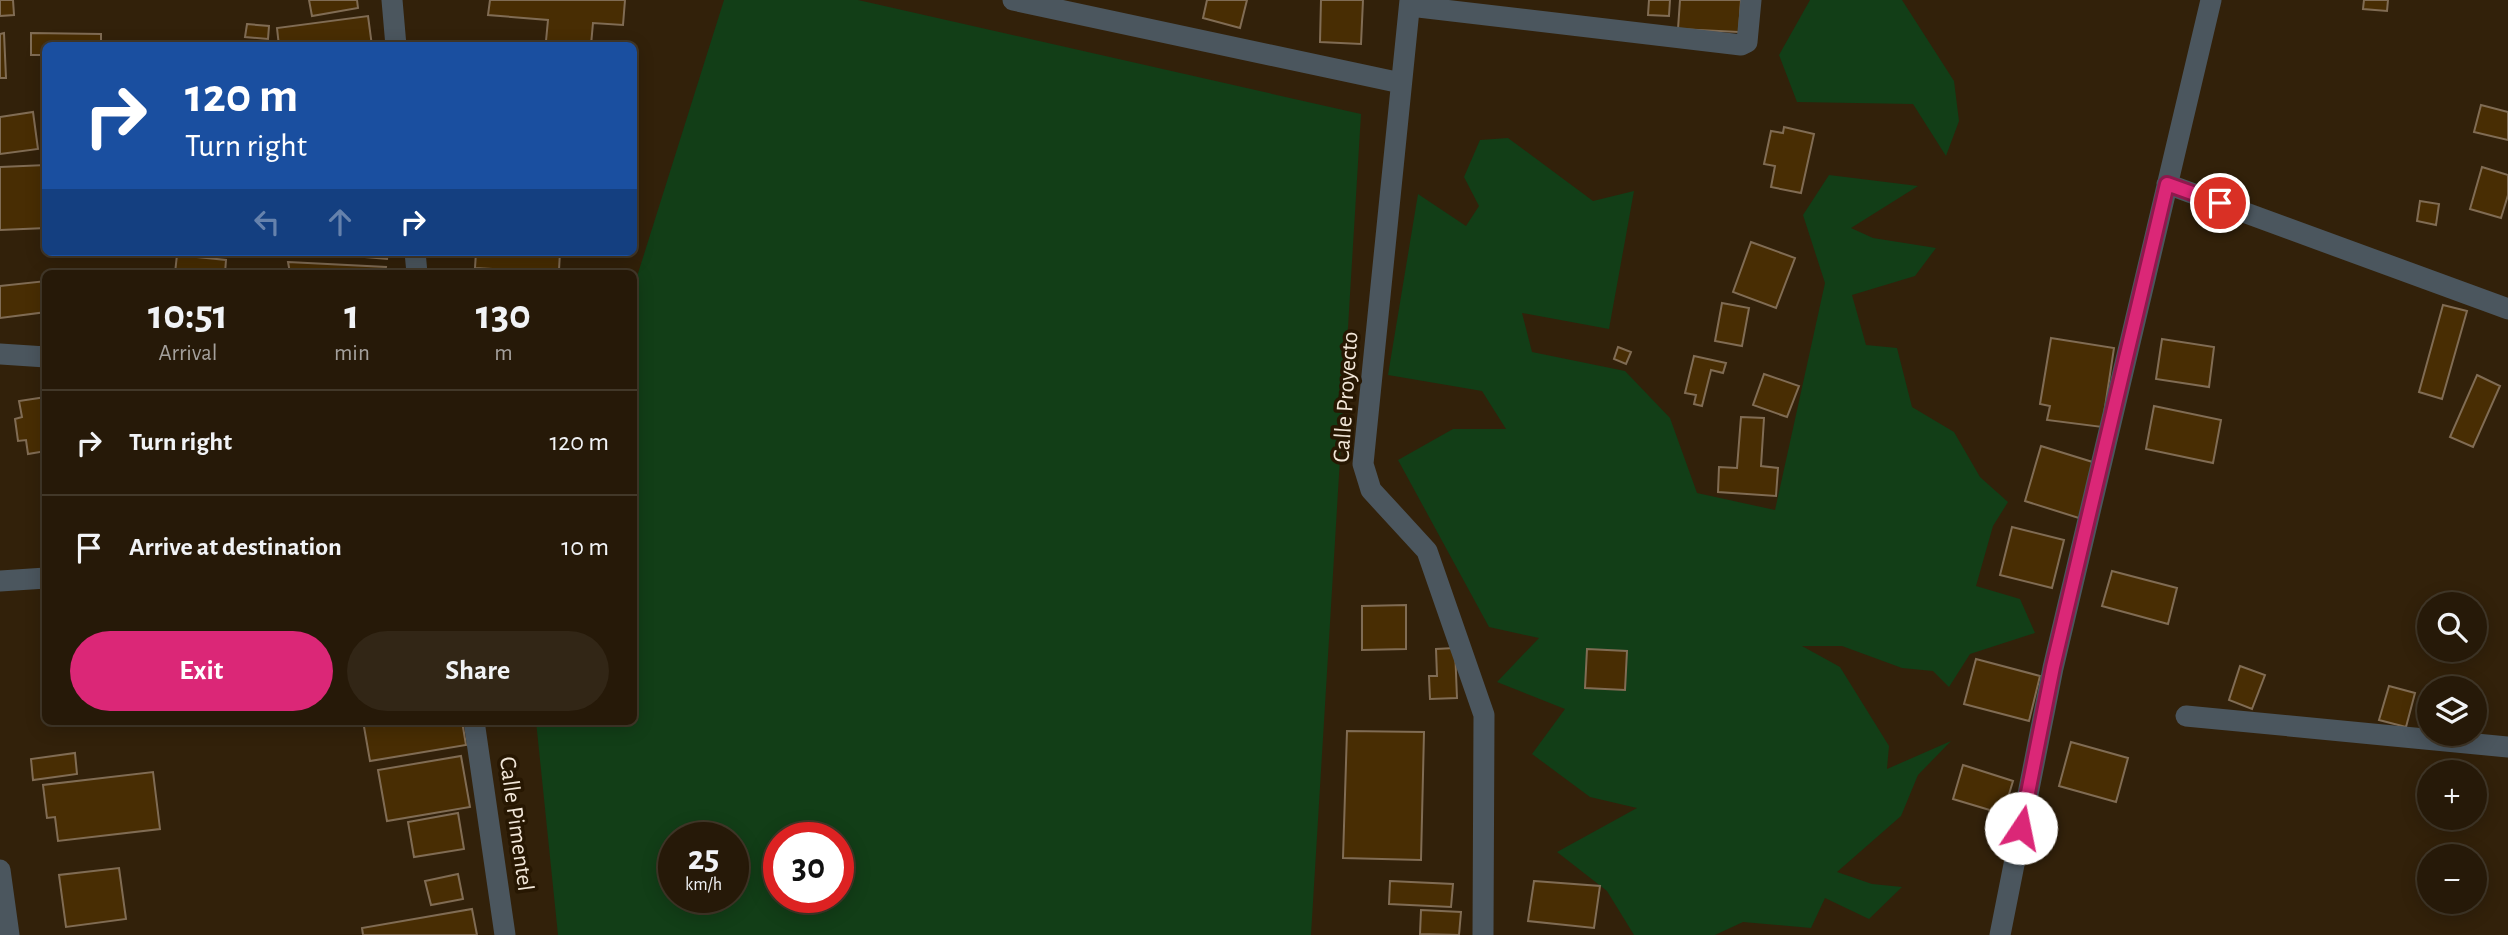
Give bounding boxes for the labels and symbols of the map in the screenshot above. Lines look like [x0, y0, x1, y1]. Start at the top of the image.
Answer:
pin [2190, 173, 2250, 233]
street label: Calle Proyecto [1329, 331, 1363, 463]
street label: Calle Pimentel [495, 755, 537, 893]
position arrow [1984, 791, 2058, 865]
speed limit sign: 30 [763, 822, 854, 913]

